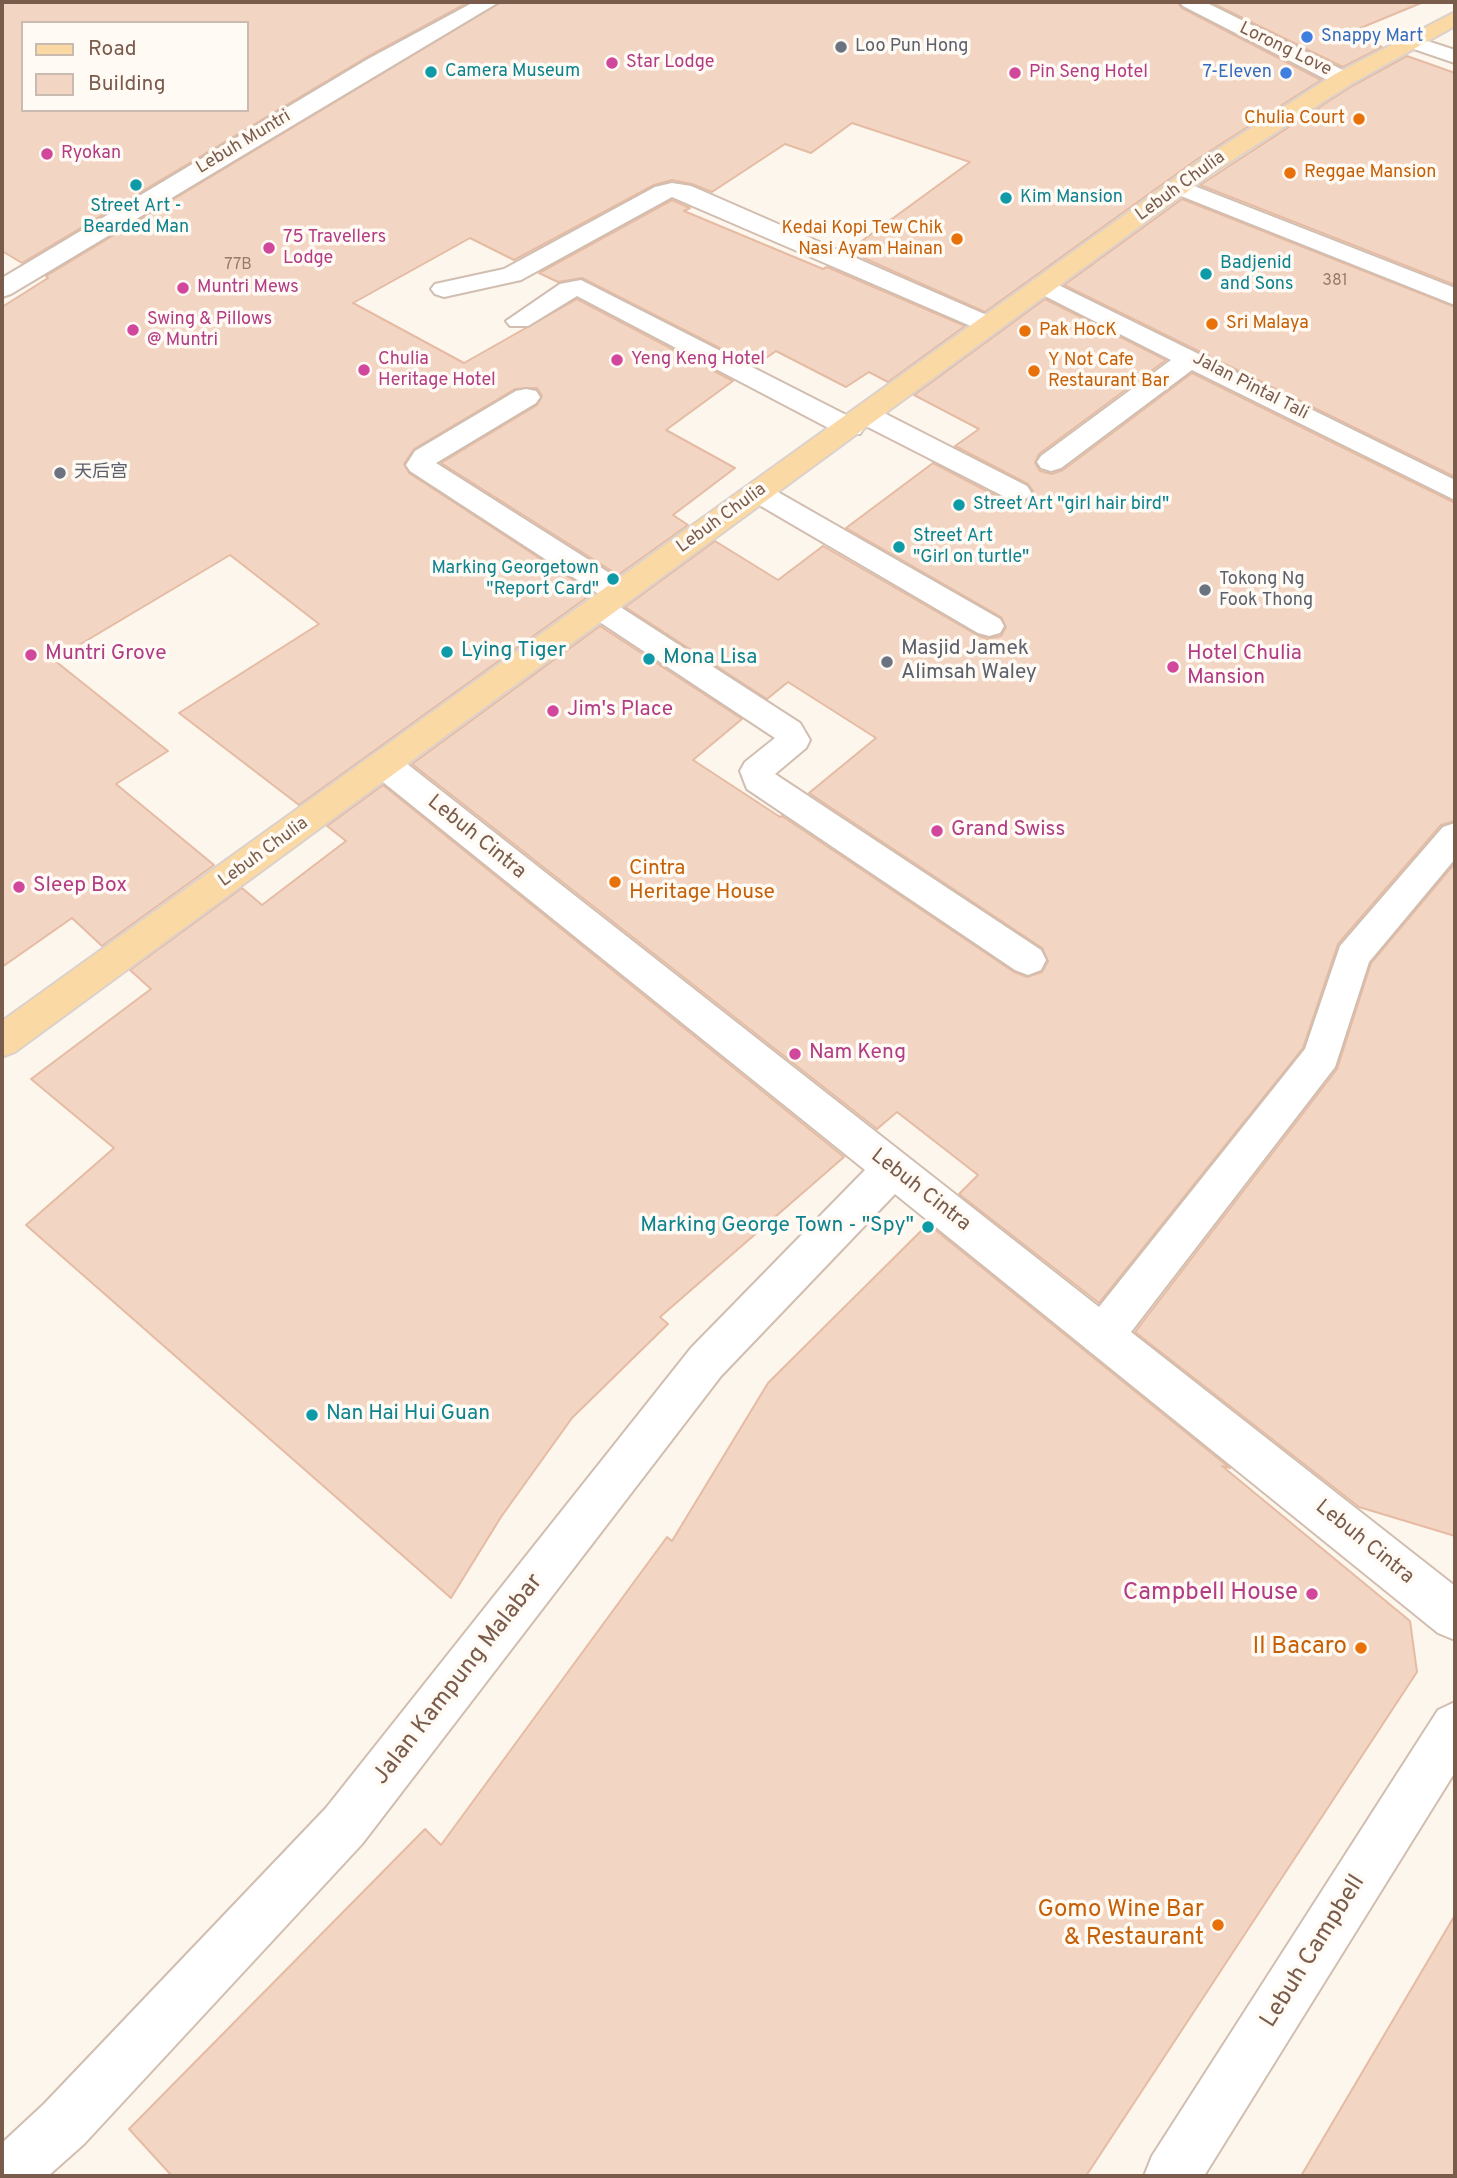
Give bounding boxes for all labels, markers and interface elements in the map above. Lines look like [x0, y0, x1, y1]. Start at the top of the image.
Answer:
street label: Lorong Love [1235, 18, 1335, 82]
legend [21, 21, 248, 112]
place label: Snappy Mart [1321, 26, 1423, 48]
marker: Snappy Mart [1299, 29, 1315, 45]
text: Road [88, 36, 137, 63]
place label: Loo Pun Hong [855, 36, 968, 58]
marker: Loo Pun Hong [833, 39, 849, 55]
place label: Star Lodge [626, 52, 714, 74]
marker: Star Lodge [604, 55, 620, 71]
place label: Camera Museum [445, 61, 580, 83]
place label: Pin Seng Hotel [1029, 62, 1148, 84]
place label: 7-Eleven [1203, 62, 1272, 84]
marker: Camera Museum [423, 64, 439, 80]
marker: Pin Seng Hotel [1007, 65, 1023, 81]
marker: 7-Eleven [1278, 65, 1294, 81]
text: Building [88, 71, 166, 98]
street label: Lebuh Muntri [193, 106, 295, 180]
place label: Chulia Court [1244, 108, 1345, 130]
marker: Chulia Court [1351, 111, 1367, 127]
place label: Ryokan [61, 143, 121, 165]
marker: Ryokan [39, 146, 55, 162]
street label: Lebuh Chulia [1132, 147, 1230, 227]
place label: Reggae Mansion [1304, 162, 1436, 184]
marker: Reggae Mansion [1282, 165, 1298, 181]
marker: Street Art - Bearded Man [128, 177, 144, 193]
place label: Kim Mansion [1020, 187, 1123, 209]
marker: Kim Mansion [998, 190, 1014, 206]
place label: Street Art - Bearded Man [83, 196, 189, 238]
place label: Kedai Kopi Tew Chik Nasi Ayam Hainan [781, 218, 943, 260]
place label: 75 Travellers Lodge [283, 227, 386, 270]
marker: Kedai Kopi Tew Chik Nasi Ayam Hainan [949, 231, 965, 247]
marker: 75 Travellers Lodge [261, 240, 277, 256]
place label: Badjenid and Sons [1220, 253, 1293, 296]
house number: 77B [224, 256, 252, 276]
marker: Badjenid and Sons [1198, 266, 1214, 282]
house number: 381 [1322, 272, 1348, 292]
place label: Muntri Mews [197, 277, 299, 299]
marker: Muntri Mews [175, 280, 191, 296]
place label: Swing & Pillows @ Muntri [147, 309, 272, 352]
place label: Sri Malaya [1226, 313, 1309, 335]
marker: Sri Malaya [1204, 316, 1220, 332]
place label: Pak HocK [1039, 320, 1117, 342]
marker: Swing & Pillows @ Muntri [125, 322, 141, 338]
marker: Pak HocK [1017, 323, 1033, 339]
place label: Chulia Heritage Hotel [378, 349, 496, 392]
place label: Yeng Keng Hotel [631, 349, 765, 371]
street label: Jalan Pintal Tali [1189, 349, 1311, 425]
place label: Y Not Cafe Restaurant Bar [1048, 350, 1170, 392]
marker: Yeng Keng Hotel [609, 352, 625, 368]
marker: Chulia Heritage Hotel [356, 362, 372, 378]
marker: Y Not Cafe Restaurant Bar [1026, 363, 1042, 379]
place label: 天后宫 [74, 462, 128, 484]
marker: 天后宫 [52, 465, 68, 481]
street label: Lebuh Chulia [673, 479, 771, 559]
place label: Street Art "girl hair bird" [973, 494, 1169, 516]
marker: Street Art "girl hair bird" [951, 497, 967, 513]
place label: Street Art "Girl on turtle" [913, 526, 1029, 568]
marker: Street Art "Girl on turtle" [891, 539, 907, 555]
place label: Marking Georgetown "Report Card" [432, 558, 599, 600]
place label: Tokong Ng Fook Thong [1219, 569, 1313, 612]
marker: Marking Georgetown "Report Card" [605, 571, 621, 587]
marker: Tokong Ng Fook Thong [1197, 582, 1213, 598]
place label: Masjid Jamek Alimsah Waley [901, 637, 1037, 687]
place label: Lying Tiger [461, 639, 566, 665]
place label: Muntri Grove [45, 642, 166, 668]
place label: Hotel Chulia Mansion [1187, 642, 1302, 692]
marker: Lying Tiger [439, 644, 455, 660]
place label: Mona Lisa [663, 646, 757, 672]
marker: Muntri Grove [23, 647, 39, 663]
marker: Mona Lisa [641, 651, 657, 667]
marker: Masjid Jamek Alimsah Waley [879, 654, 895, 670]
marker: Hotel Chulia Mansion [1165, 659, 1181, 675]
place label: Jim's Place [567, 698, 673, 724]
marker: Jim's Place [545, 703, 561, 719]
street label: Lebuh Cintra [422, 791, 530, 885]
street label: Lebuh Chulia [215, 813, 313, 893]
place label: Grand Swiss [951, 818, 1065, 844]
marker: Grand Swiss [929, 823, 945, 839]
place label: Cintra Heritage House [629, 857, 775, 907]
place label: Sleep Box [33, 874, 127, 900]
marker: Cintra Heritage House [607, 874, 623, 890]
marker: Sleep Box [11, 879, 27, 895]
place label: Nam Keng [809, 1041, 906, 1067]
marker: Nam Keng [787, 1046, 803, 1062]
street label: Lebuh Cintra [865, 1144, 975, 1238]
place label: Marking George Town - "Spy" [640, 1214, 914, 1240]
marker: Marking George Town - "Spy" [920, 1219, 936, 1235]
place label: Nan Hai Hui Guan [326, 1402, 490, 1428]
marker: Nan Hai Hui Guan [304, 1407, 320, 1423]
street label: Lebuh Cintra [1310, 1496, 1418, 1590]
street label: Jalan Kampung Malabar [368, 1569, 550, 1791]
place label: Campbell House [1123, 1580, 1298, 1608]
marker: Campbell House [1304, 1586, 1320, 1602]
place label: Il Bacaro [1253, 1634, 1347, 1662]
marker: Il Bacaro [1353, 1640, 1369, 1656]
street label: Lebuh Campbell [1256, 1870, 1372, 2034]
place label: Gomo Wine Bar & Restaurant [1038, 1897, 1204, 1953]
marker: Gomo Wine Bar & Restaurant [1210, 1917, 1226, 1933]

